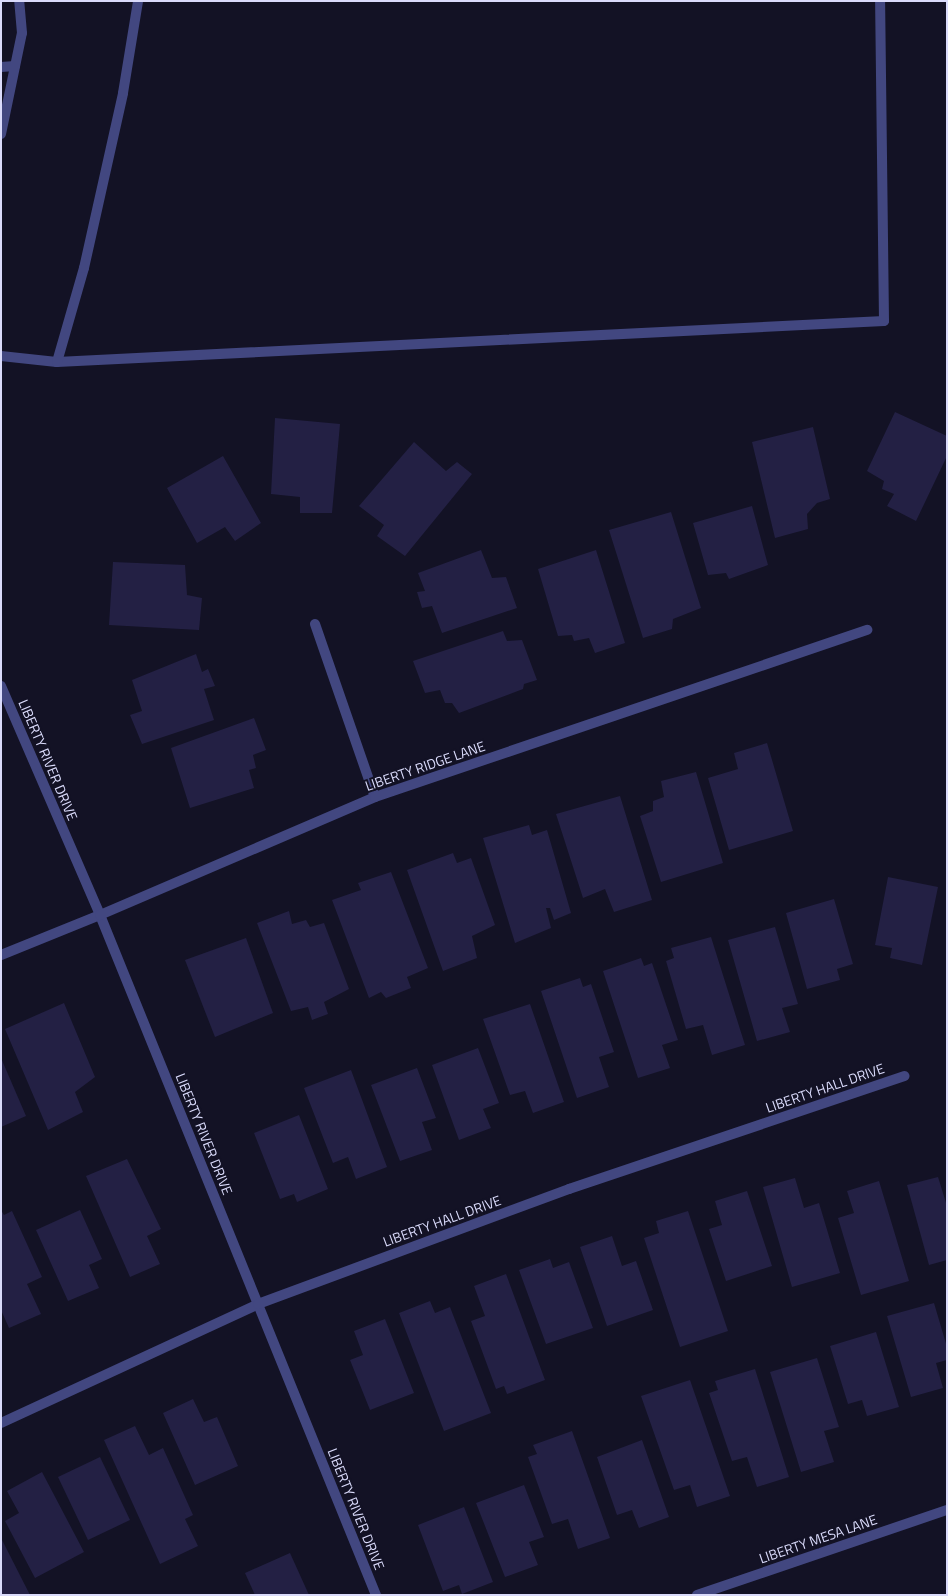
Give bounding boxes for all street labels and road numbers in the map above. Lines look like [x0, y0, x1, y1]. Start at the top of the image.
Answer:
street label: LIBERTY RIVER DRIVE [15, 697, 81, 823]
street label: LIBERTY RIDGE LANE [363, 738, 487, 794]
street label: LIBERTY HALL DRIVE [764, 1060, 886, 1116]
street label: LIBERTY RIVER DRIVE [172, 1071, 236, 1197]
street label: LIBERTY HALL DRIVE [381, 1192, 503, 1250]
street label: LIBERTY RIVER DRIVE [324, 1446, 388, 1572]
street label: LIBERTY MESA LANE [757, 1511, 879, 1567]

